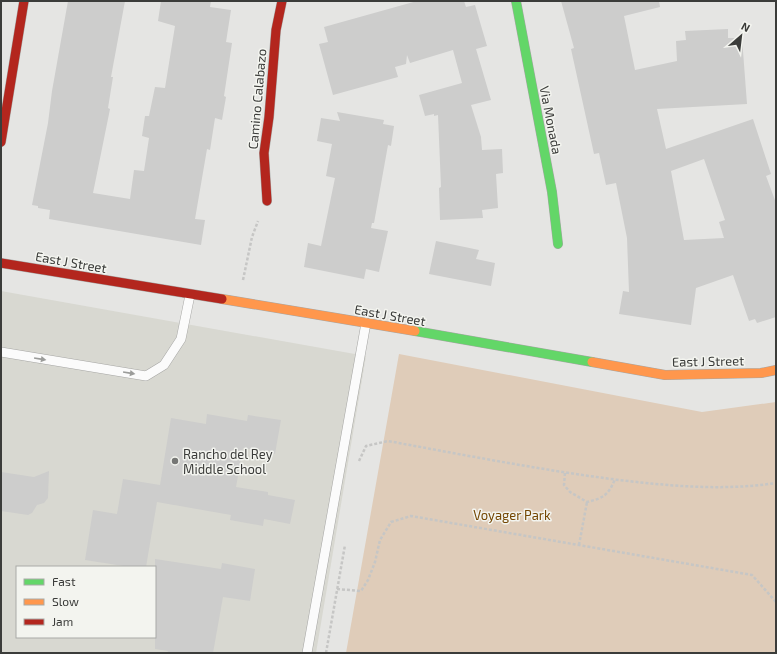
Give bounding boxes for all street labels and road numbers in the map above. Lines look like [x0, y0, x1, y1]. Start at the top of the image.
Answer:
street label: Camino Calabazo [245, 48, 269, 150]
street label: Via Monada [537, 84, 565, 156]
street label: East J Street [34, 248, 108, 276]
street label: East J Street [353, 301, 427, 329]
street label: East J Street [672, 352, 744, 370]

